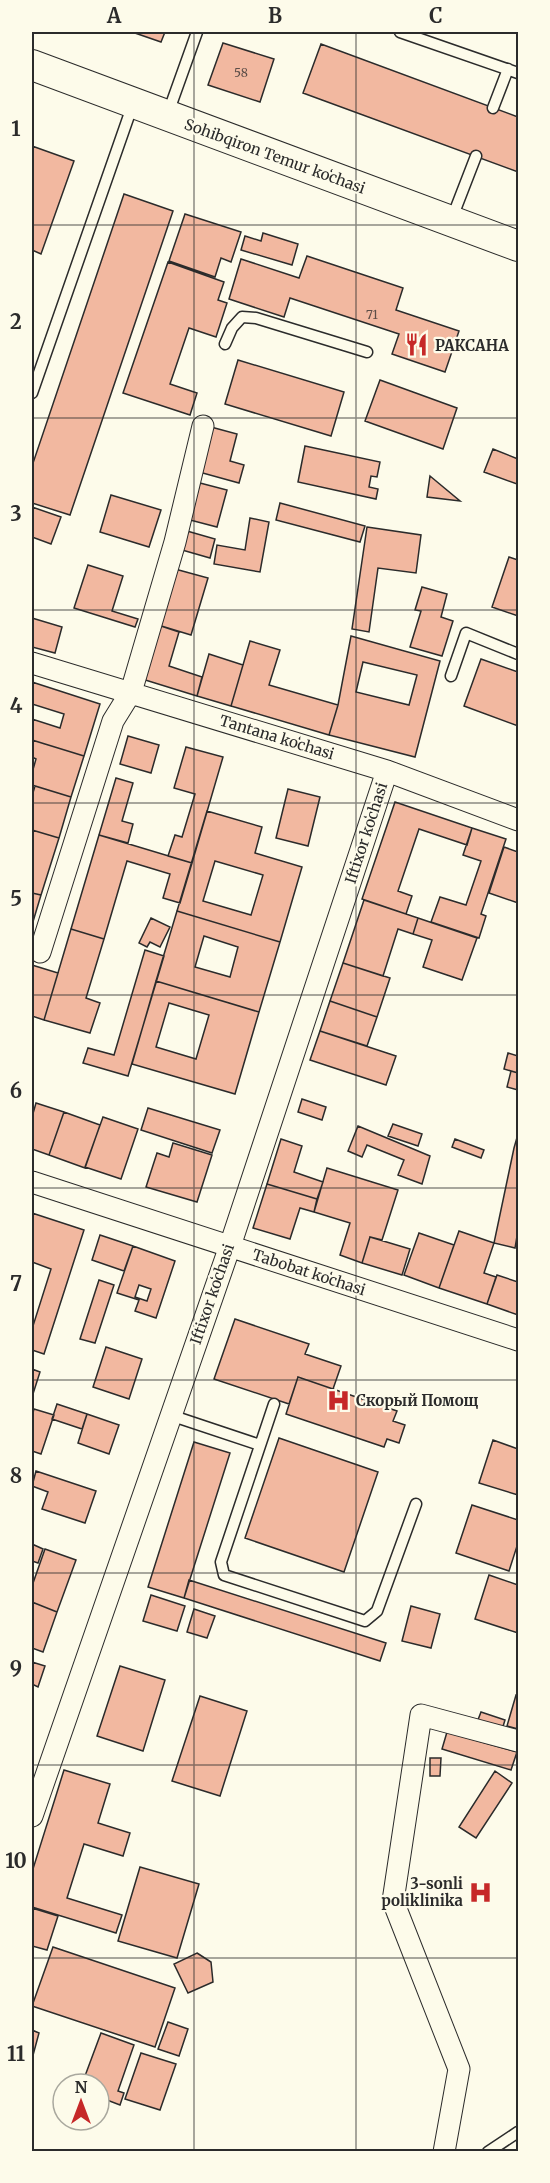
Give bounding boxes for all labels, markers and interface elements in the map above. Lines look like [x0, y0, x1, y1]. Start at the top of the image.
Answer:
text: A [106, 3, 122, 28]
text: B [268, 3, 282, 28]
text: C [429, 3, 443, 28]
house number: 58 [234, 65, 248, 80]
street label: Sohibqiron Temur koʻchasi [182, 114, 368, 198]
text: 1 [11, 116, 21, 141]
house number: 71 [366, 307, 379, 322]
text: 2 [10, 309, 22, 334]
restaurant icon: РАКСАНА [404, 332, 430, 358]
place label: РАКСАНА [435, 336, 509, 355]
text: 3 [10, 501, 22, 526]
text: 4 [10, 693, 23, 718]
street label: Tantana koʻchasi [217, 711, 337, 763]
street label: Iftixor koʻchasi [341, 780, 391, 886]
text: 5 [10, 886, 22, 911]
text: 6 [10, 1078, 22, 1103]
street label: Iftixor koʻchasi [186, 1241, 238, 1347]
street label: Tabobat koʻchasi [250, 1245, 368, 1299]
text: 7 [10, 1271, 22, 1296]
hospital icon: Скорый Помощ [325, 1387, 351, 1413]
place label: Скорый Помощ [356, 1391, 479, 1410]
text: 8 [10, 1463, 22, 1488]
text: 9 [10, 1656, 22, 1681]
text: 10 [5, 1848, 27, 1873]
place label: 3-sonli poliklinika [381, 1874, 464, 1910]
hospital icon: 3-sonli poliklinika [468, 1879, 494, 1905]
text: 11 [7, 2041, 25, 2066]
north arrow [51, 2072, 111, 2132]
text: N [75, 2077, 88, 2097]

